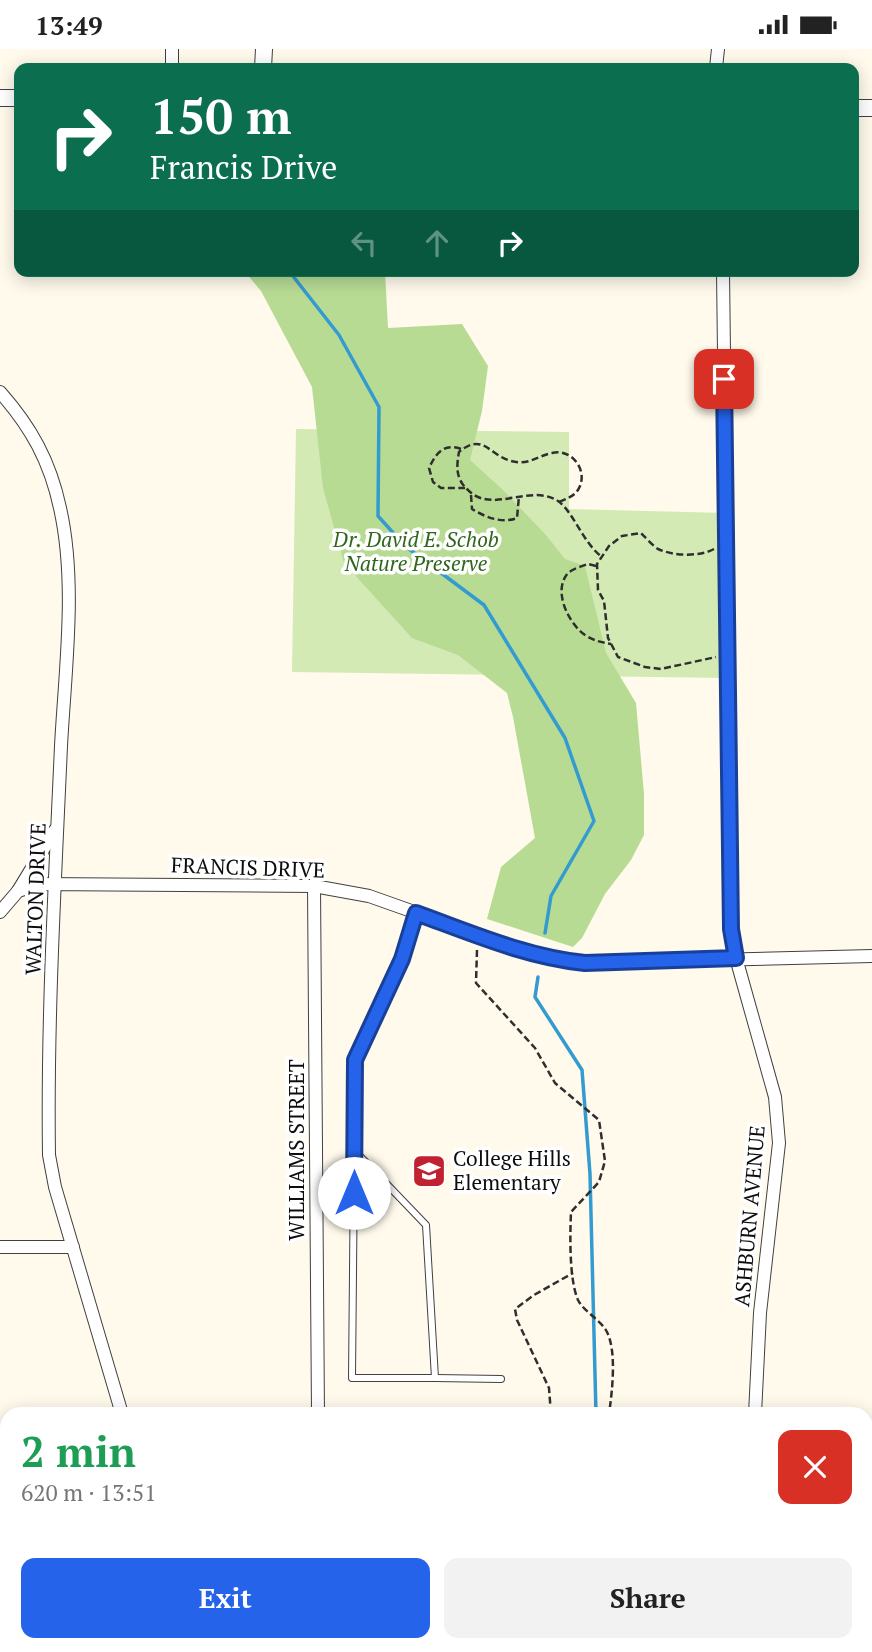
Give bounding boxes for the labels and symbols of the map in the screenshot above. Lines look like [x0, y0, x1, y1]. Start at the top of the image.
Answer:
pin [694, 349, 754, 409]
park label: Dr. David E. Schob Nature Preserve [332, 525, 499, 577]
street label: WALTON DRIVE [18, 822, 52, 976]
street label: FRANCIS DRIVE [171, 850, 325, 884]
street label: WILLIAMS STREET [282, 1059, 310, 1241]
street label: ASHBURN AVENUE [727, 1124, 771, 1308]
place label: College Hills Elementary [453, 1144, 571, 1196]
school or university icon: College Hills Elementary [410, 1152, 448, 1190]
position arrow [317, 1156, 391, 1230]

